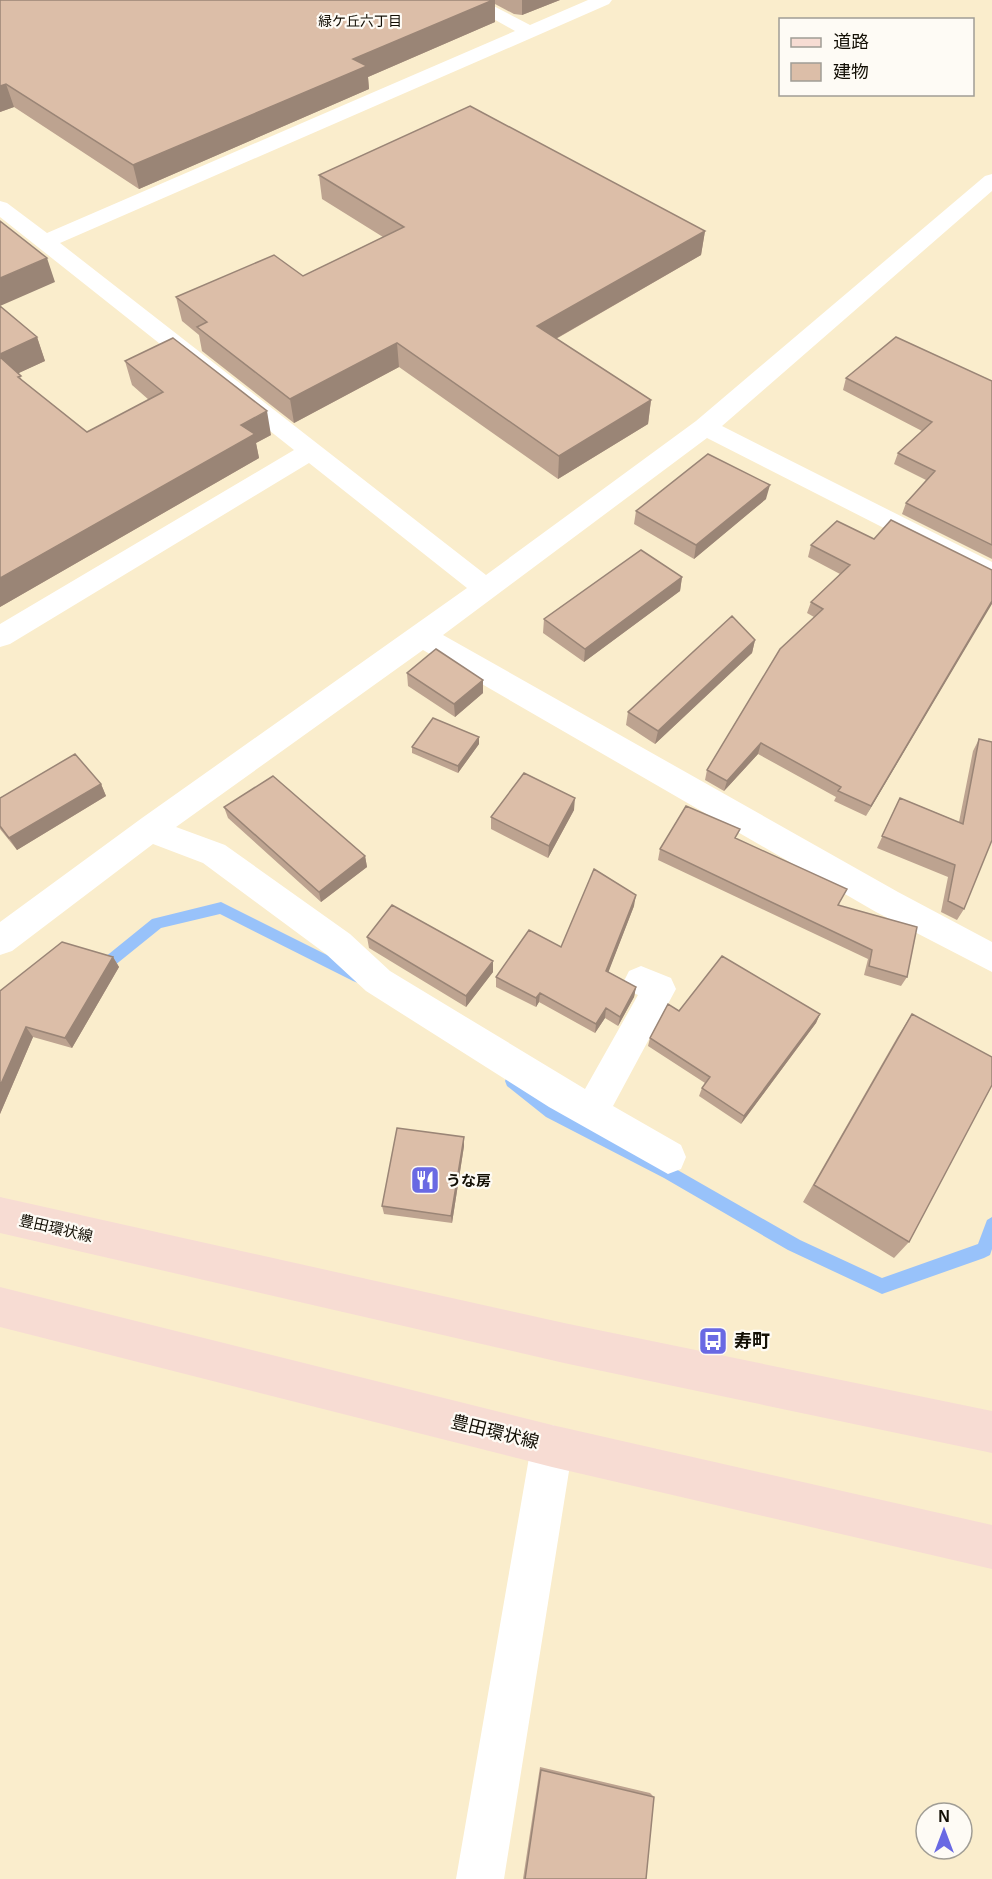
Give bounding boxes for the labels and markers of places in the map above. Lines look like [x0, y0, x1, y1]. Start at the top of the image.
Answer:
restaurant icon: うな房 [409, 1164, 441, 1196]
place label: うな房 [446, 1172, 491, 1189]
bus stop icon: 寿町 [697, 1325, 729, 1357]
place label: 寿町 [734, 1331, 770, 1351]

